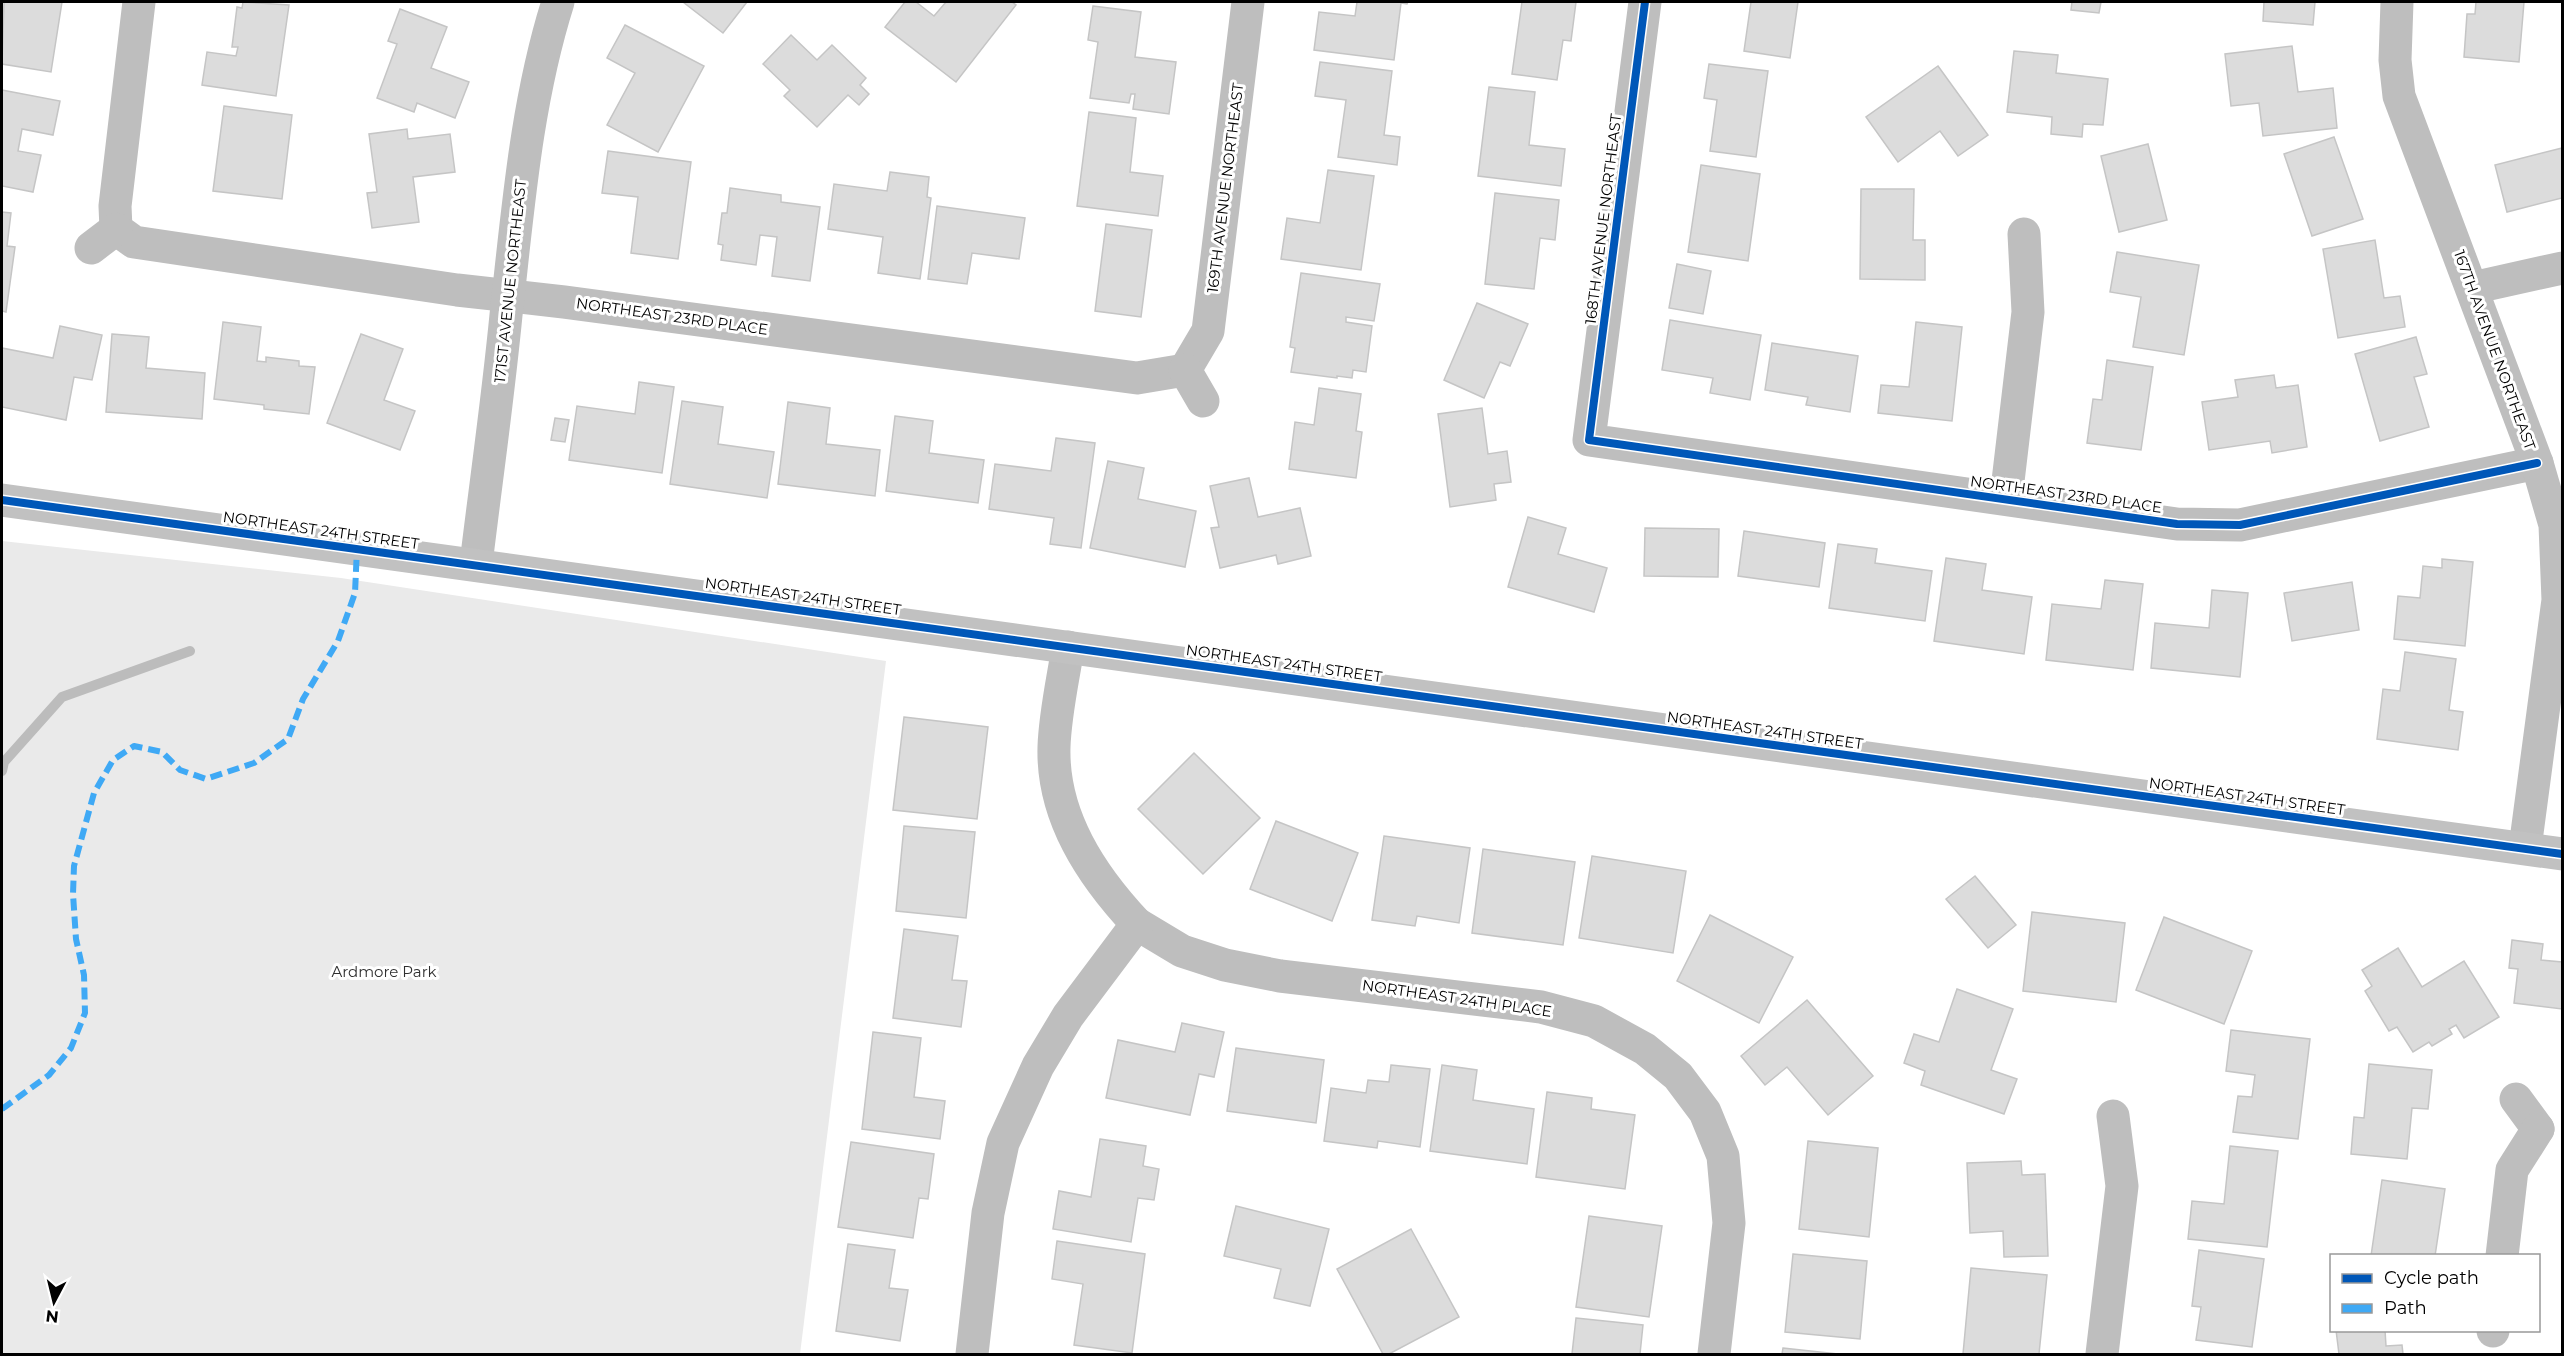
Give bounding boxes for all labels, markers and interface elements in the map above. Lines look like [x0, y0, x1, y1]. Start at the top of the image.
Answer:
street label: 169TH AVENUE NORTHEAST [1203, 82, 1247, 294]
street label: 168TH AVENUE NORTHEAST [1581, 112, 1625, 325]
street label: 171ST AVENUE NORTHEAST [490, 178, 530, 384]
street label: 167TH AVENUE NORTHEAST [2450, 247, 2540, 453]
street label: NORTHEAST 23RD PLACE [575, 293, 769, 339]
street label: NORTHEAST 23RD PLACE [1969, 471, 2163, 517]
street label: NORTHEAST 24TH STREET [222, 507, 421, 553]
street label: NORTHEAST 24TH STREET [704, 573, 903, 619]
street label: NORTHEAST 24TH STREET [1185, 640, 1384, 686]
street label: NORTHEAST 24TH STREET [1666, 707, 1865, 753]
street label: NORTHEAST 24TH STREET [2148, 773, 2347, 819]
park label: Ardmore Park [331, 962, 437, 981]
street label: NORTHEAST 24TH PLACE [1361, 975, 1553, 1021]
legend [2330, 1254, 2540, 1332]
text: Cycle path [2384, 1267, 2479, 1289]
north arrow [24, 1272, 84, 1332]
text: Path [2384, 1297, 2427, 1319]
text: N [45, 1306, 60, 1327]

